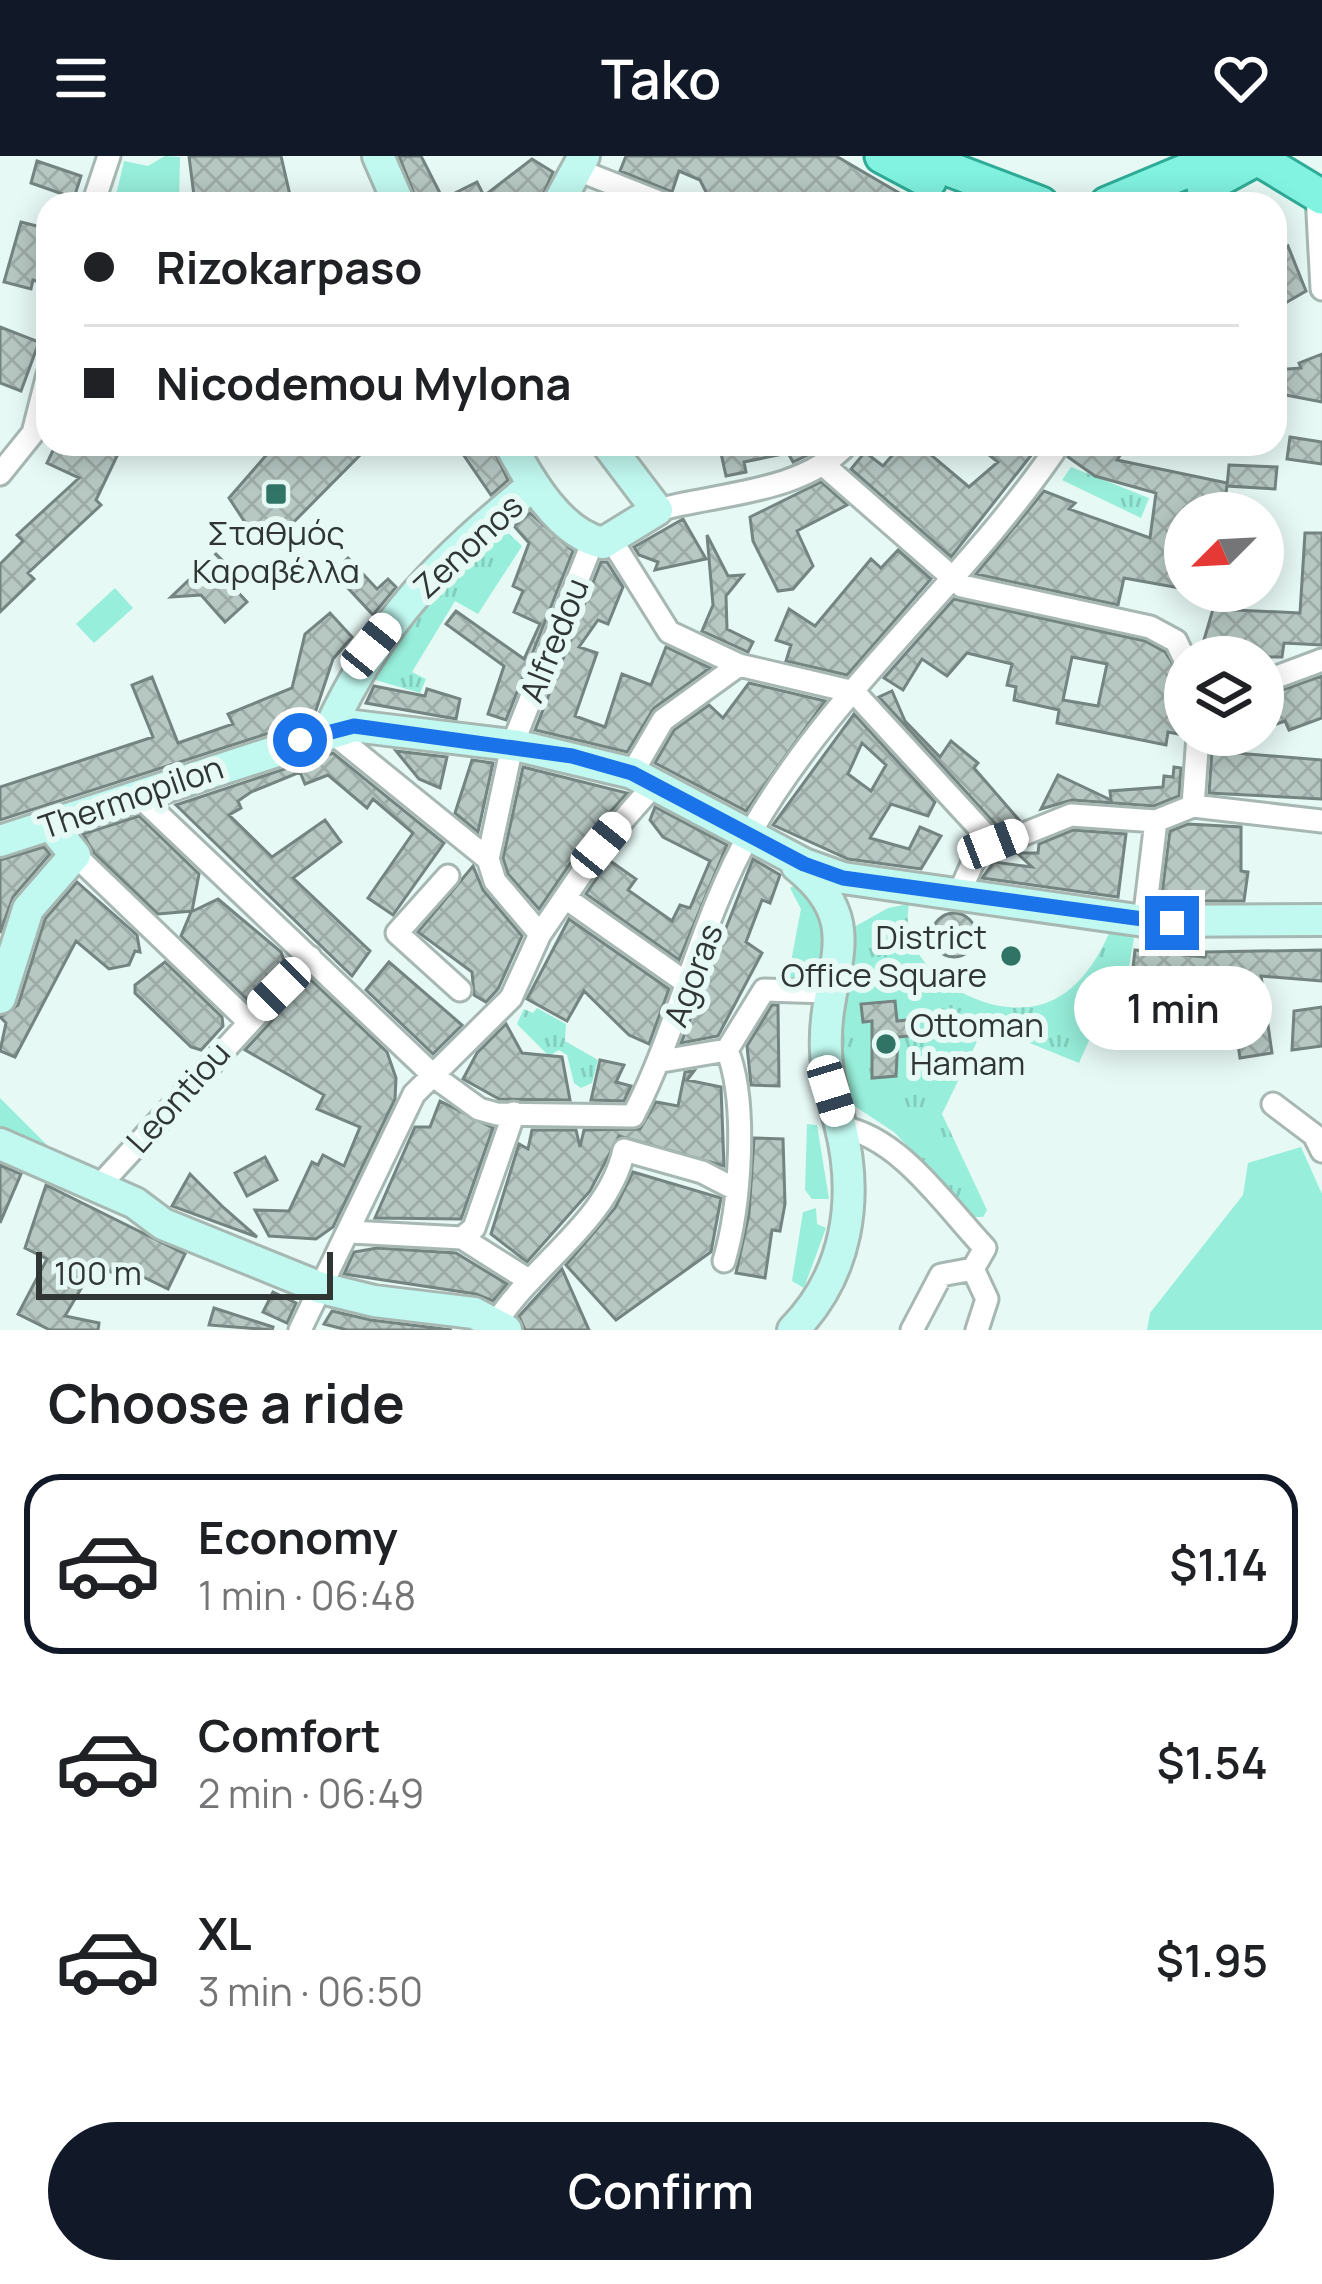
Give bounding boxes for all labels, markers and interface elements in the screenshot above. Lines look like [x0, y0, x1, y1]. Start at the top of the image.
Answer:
text: Tako [601, 41, 721, 115]
icon: menu [48, 45, 114, 111]
icon: heart [1208, 45, 1274, 111]
text: Rizokarpaso [156, 236, 422, 298]
text: Nicodemou Mylona [156, 352, 571, 414]
marker: Σταθμός Καραβέλλα [263, 481, 289, 507]
street label: Zenonos [403, 483, 532, 608]
north arrow [1164, 492, 1284, 612]
map controls [1164, 492, 1284, 756]
place label: Σταθμός Καραβέλλα [192, 510, 360, 593]
street label: Alfredou [508, 571, 599, 708]
car [334, 607, 408, 685]
button: layers [1164, 636, 1284, 756]
route start [273, 713, 327, 767]
street label: Thermopilon [33, 744, 229, 849]
car [564, 806, 638, 884]
car [953, 814, 1033, 874]
route end [1145, 896, 1199, 950]
place label: District Office Square [781, 914, 987, 997]
street label: Agoras [652, 917, 733, 1033]
marker: District Office Square [998, 943, 1024, 969]
car [241, 951, 317, 1027]
callout: 1 min [1073, 965, 1271, 1049]
text: 1 min [1127, 981, 1219, 1035]
place label: Ottoman Hamam [910, 1002, 1044, 1085]
street label: Leontiou [116, 1031, 240, 1162]
marker: Ottoman Hamam [873, 1031, 899, 1057]
car [803, 1051, 859, 1131]
scale bar [36, 1246, 333, 1299]
text: 100 m [54, 1250, 142, 1295]
text: Choose a ride [48, 1365, 405, 1439]
text: Economy [198, 1506, 398, 1568]
icon: car [54, 1510, 162, 1618]
text: $1.14 [1170, 1533, 1268, 1595]
text: 1 min · 06:48 [198, 1568, 416, 1622]
text: Comfort [198, 1704, 381, 1766]
icon: car [54, 1708, 162, 1816]
text: $1.54 [1157, 1731, 1268, 1793]
text: 2 min · 06:49 [198, 1766, 424, 1820]
text: XL [198, 1902, 252, 1964]
icon: car [54, 1906, 162, 2014]
text: $1.95 [1156, 1929, 1268, 1991]
text: 3 min · 06:50 [198, 1964, 423, 2018]
button: Confirm [48, 2122, 1274, 2260]

